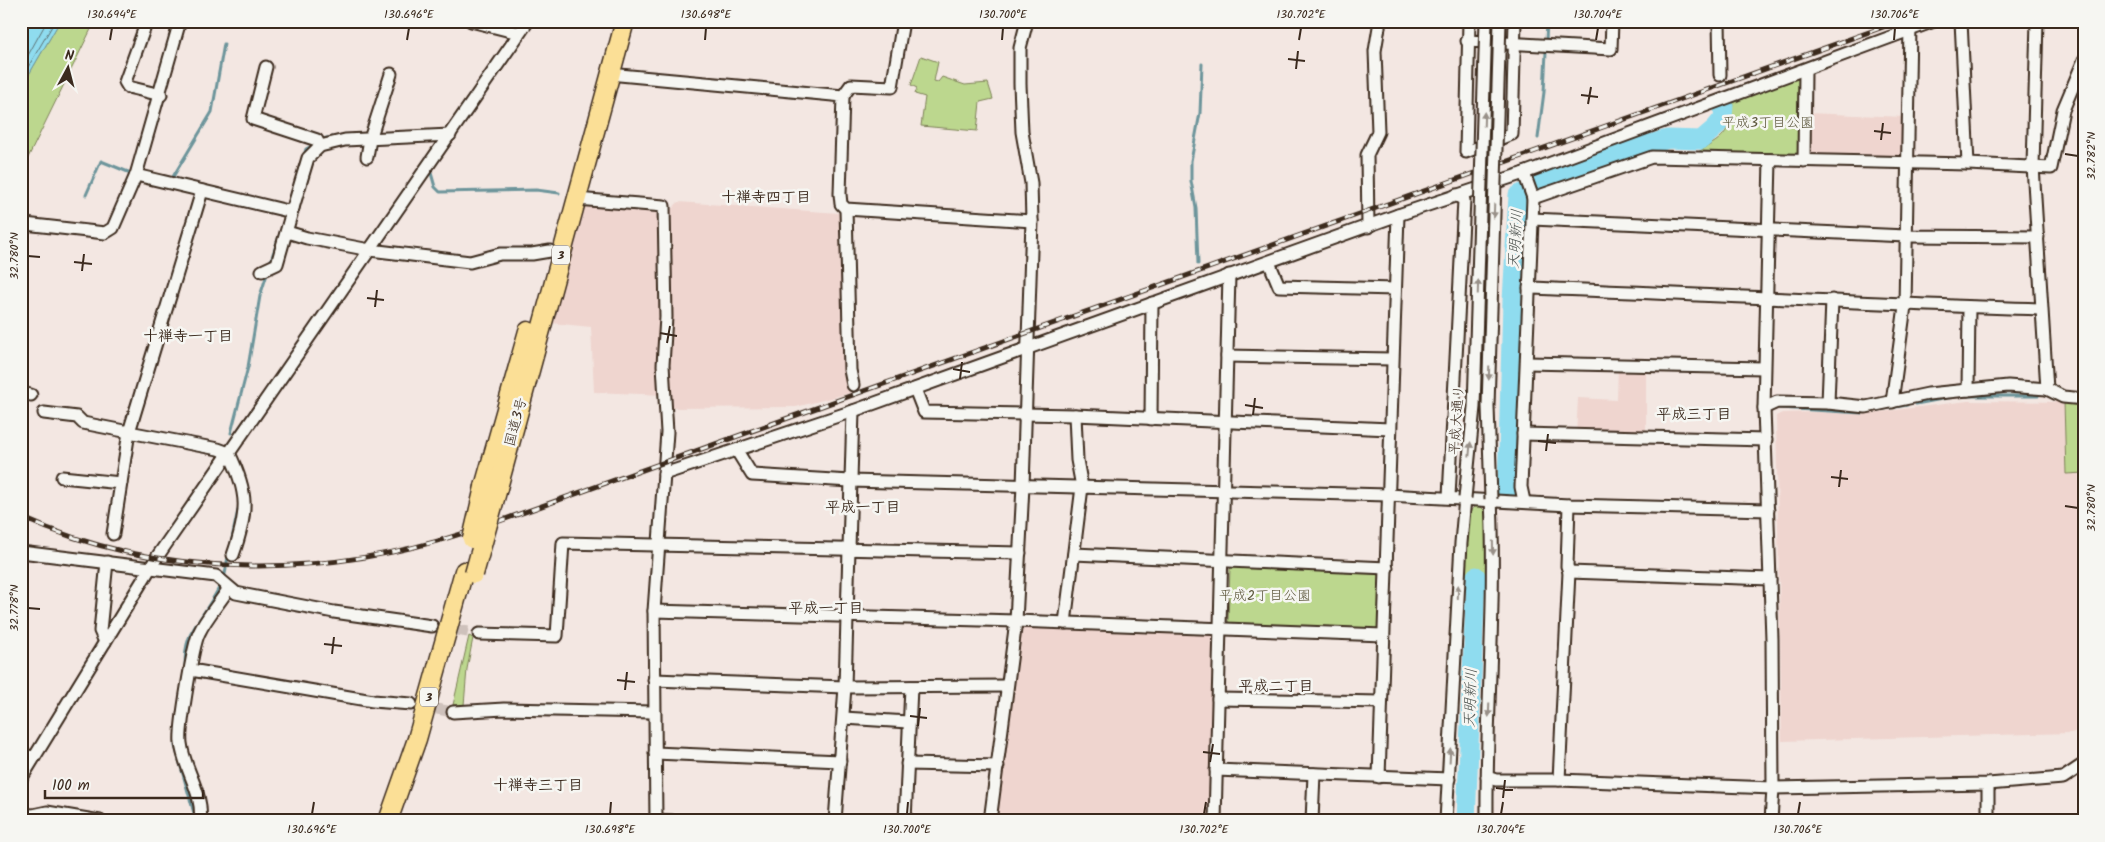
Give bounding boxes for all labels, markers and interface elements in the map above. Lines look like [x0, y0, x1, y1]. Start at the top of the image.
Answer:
text: 130.694°E [87, 5, 138, 24]
text: 130.696°E [384, 5, 435, 24]
text: 130.698°E [681, 5, 732, 24]
text: 130.700°E [979, 5, 1028, 24]
text: 130.702°E [1276, 5, 1327, 24]
text: 130.704°E [1574, 5, 1623, 24]
text: 130.706°E [1871, 5, 1920, 24]
north arrow [42, 42, 92, 92]
text: N [64, 45, 75, 68]
one-way arrow [1480, 110, 1488, 126]
park label: 平成3丁目公園 [1722, 112, 1814, 134]
text: 32.782°N [2082, 132, 2101, 180]
district label: 十禅寺四丁目 [721, 186, 811, 210]
one-way arrow [1490, 203, 1498, 219]
water label: 天明新川 [1502, 208, 1530, 270]
text: 32.780°N [5, 232, 24, 280]
road number: 3 [552, 246, 570, 264]
one-way arrow [1474, 279, 1482, 295]
district label: 十禅寺一丁目 [143, 325, 233, 349]
one-way arrow [1485, 365, 1493, 381]
street label: 平成大通り [1444, 384, 1470, 456]
street label: 国道3号 [499, 395, 533, 449]
district label: 平成三丁目 [1656, 403, 1732, 427]
one-way arrow [1466, 441, 1474, 457]
text: 32.780°N [2082, 484, 2101, 532]
district label: 平成一丁目 [825, 496, 901, 520]
one-way arrow [1489, 540, 1497, 556]
text: 32.778°N [5, 584, 24, 632]
one-way arrow [1455, 584, 1463, 600]
park label: 平成2丁目公園 [1219, 585, 1311, 607]
district label: 平成一丁目 [788, 597, 864, 621]
water label: 天明新川 [1458, 668, 1484, 728]
district label: 平成二丁目 [1238, 675, 1314, 699]
road number: 3 [420, 688, 438, 706]
one-way arrow [1485, 702, 1493, 718]
one-way arrow [1447, 746, 1455, 762]
scale bar [45, 767, 202, 799]
text: 100 m [52, 774, 90, 798]
district label: 十禅寺三丁目 [493, 774, 583, 798]
text: 130.696°E [287, 820, 338, 839]
text: 130.698°E [585, 820, 636, 839]
text: 130.700°E [883, 820, 932, 839]
text: 130.702°E [1179, 820, 1230, 839]
text: 130.704°E [1477, 820, 1526, 839]
text: 130.706°E [1774, 820, 1823, 839]

